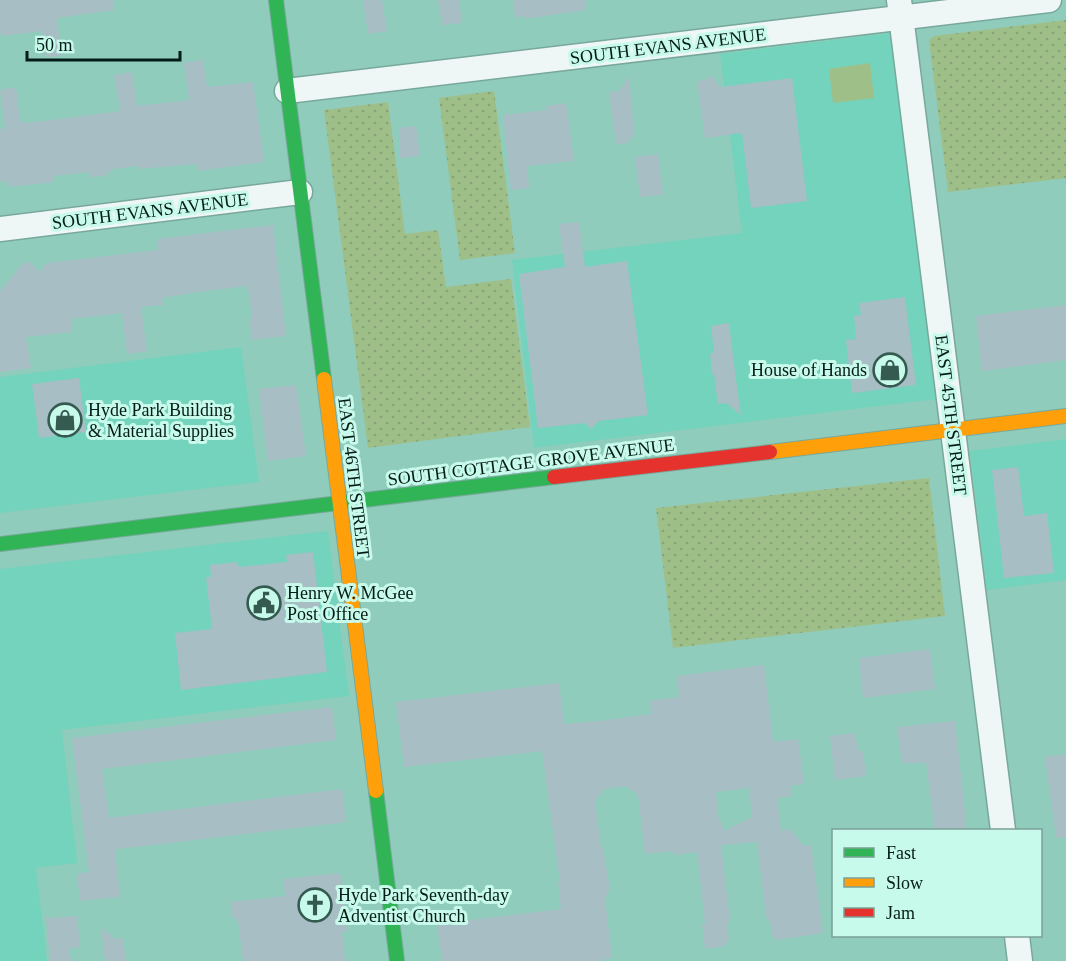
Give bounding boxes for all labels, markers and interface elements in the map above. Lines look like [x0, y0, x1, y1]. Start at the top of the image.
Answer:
scale bar [27, 24, 180, 62]
street label: SOUTH EVANS AVENUE [569, 24, 767, 68]
text: 50 m [36, 35, 73, 55]
street label: SOUTH EVANS AVENUE [51, 189, 249, 233]
street label: EAST 45TH STREET [931, 334, 971, 496]
shop icon: House of Hands [872, 352, 908, 388]
place label: House of Hands [751, 360, 867, 380]
street label: EAST 46TH STREET [334, 397, 374, 559]
place label: Hyde Park Building & Material Supplies [88, 400, 234, 441]
shop icon: Hyde Park Building & Material Supplies [47, 402, 83, 438]
street label: SOUTH COTTAGE GROVE AVENUE [386, 434, 676, 490]
place label: Henry W. McGee Post Office [287, 583, 413, 624]
public building icon: Henry W. McGee Post Office [246, 585, 282, 621]
legend [832, 829, 1042, 937]
text: Fast [886, 843, 916, 863]
text: Slow [886, 873, 923, 893]
place label: Hyde Park Seventh-day Adventist Church [338, 885, 509, 926]
church icon: Hyde Park Seventh-day Adventist Church [297, 887, 333, 923]
text: Jam [886, 903, 915, 923]

